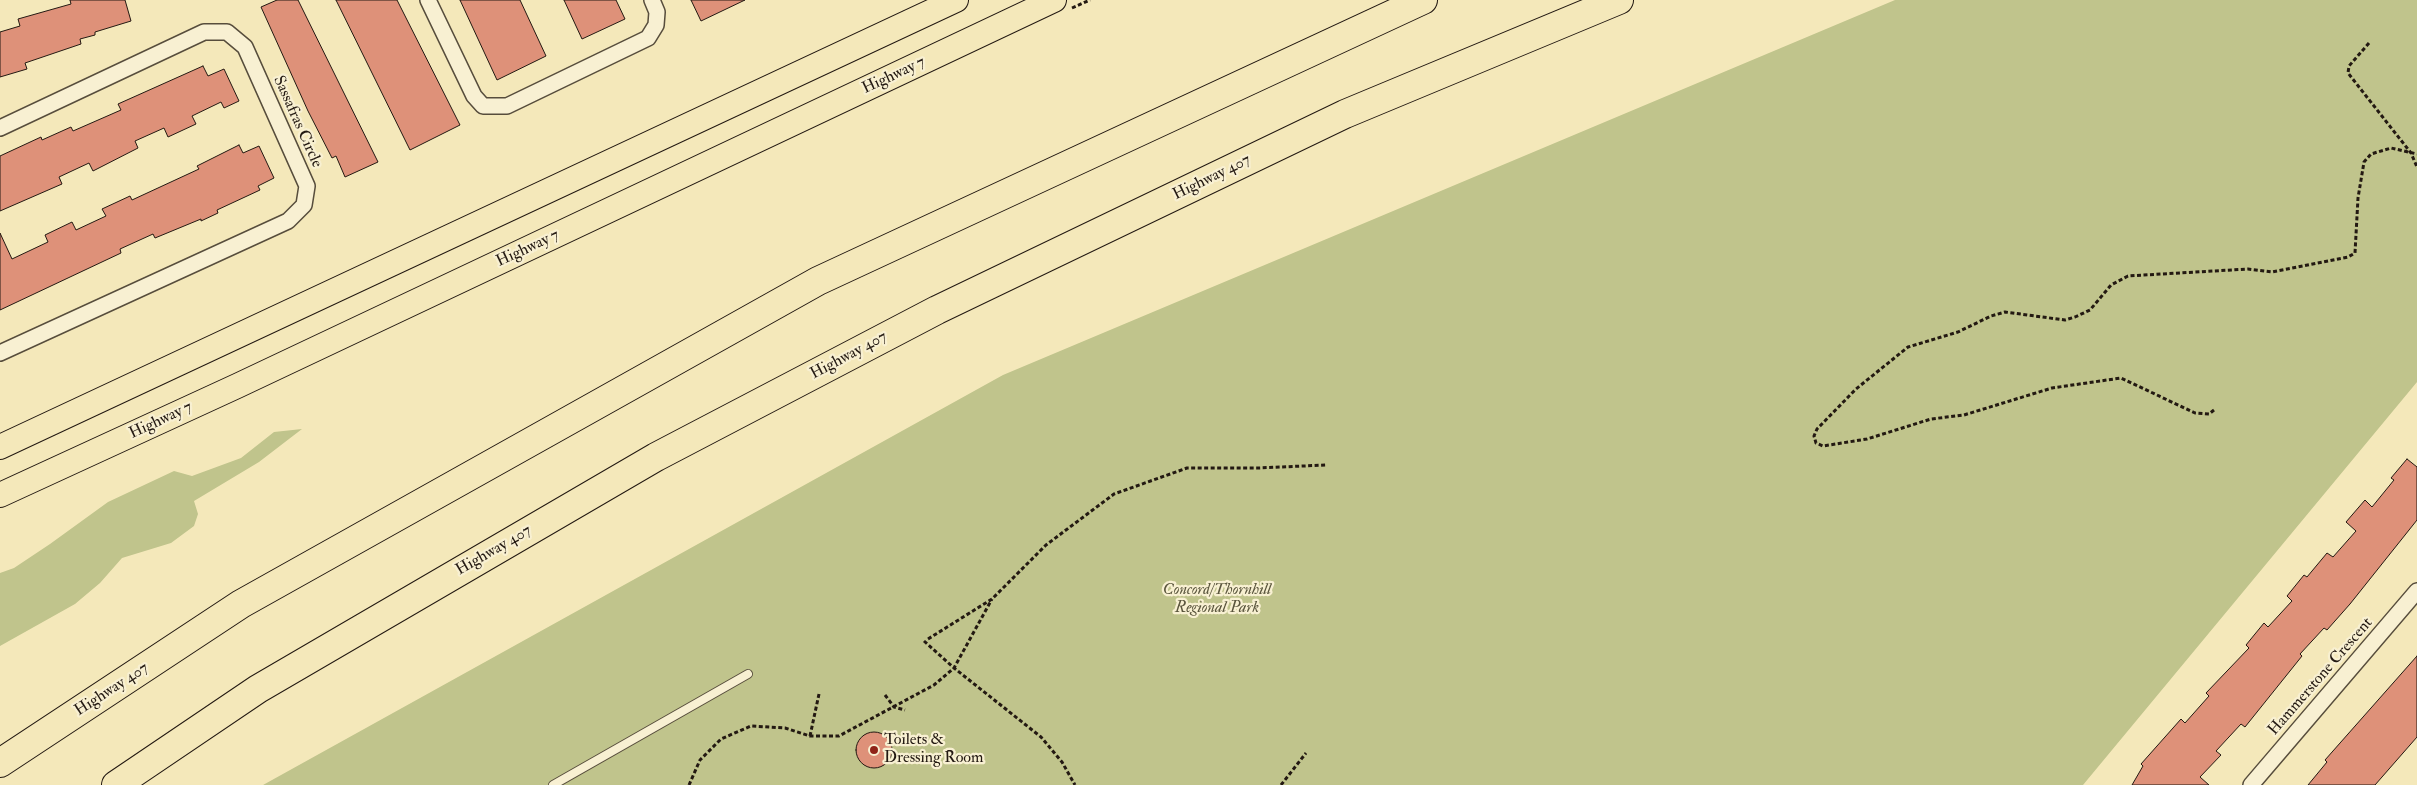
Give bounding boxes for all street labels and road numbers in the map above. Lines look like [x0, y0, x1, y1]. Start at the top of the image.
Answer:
street label: Highway 7 [859, 53, 929, 99]
street label: Sassafras Circle [268, 73, 326, 171]
street label: Highway 407 [1170, 151, 1254, 205]
street label: Highway 7 [493, 226, 563, 272]
street label: Highway 407 [807, 328, 891, 384]
street label: Highway 7 [126, 398, 196, 444]
street label: Highway 407 [453, 522, 535, 580]
street label: Hammerstone Crescent [2265, 614, 2377, 740]
street label: Highway 407 [71, 659, 153, 721]

